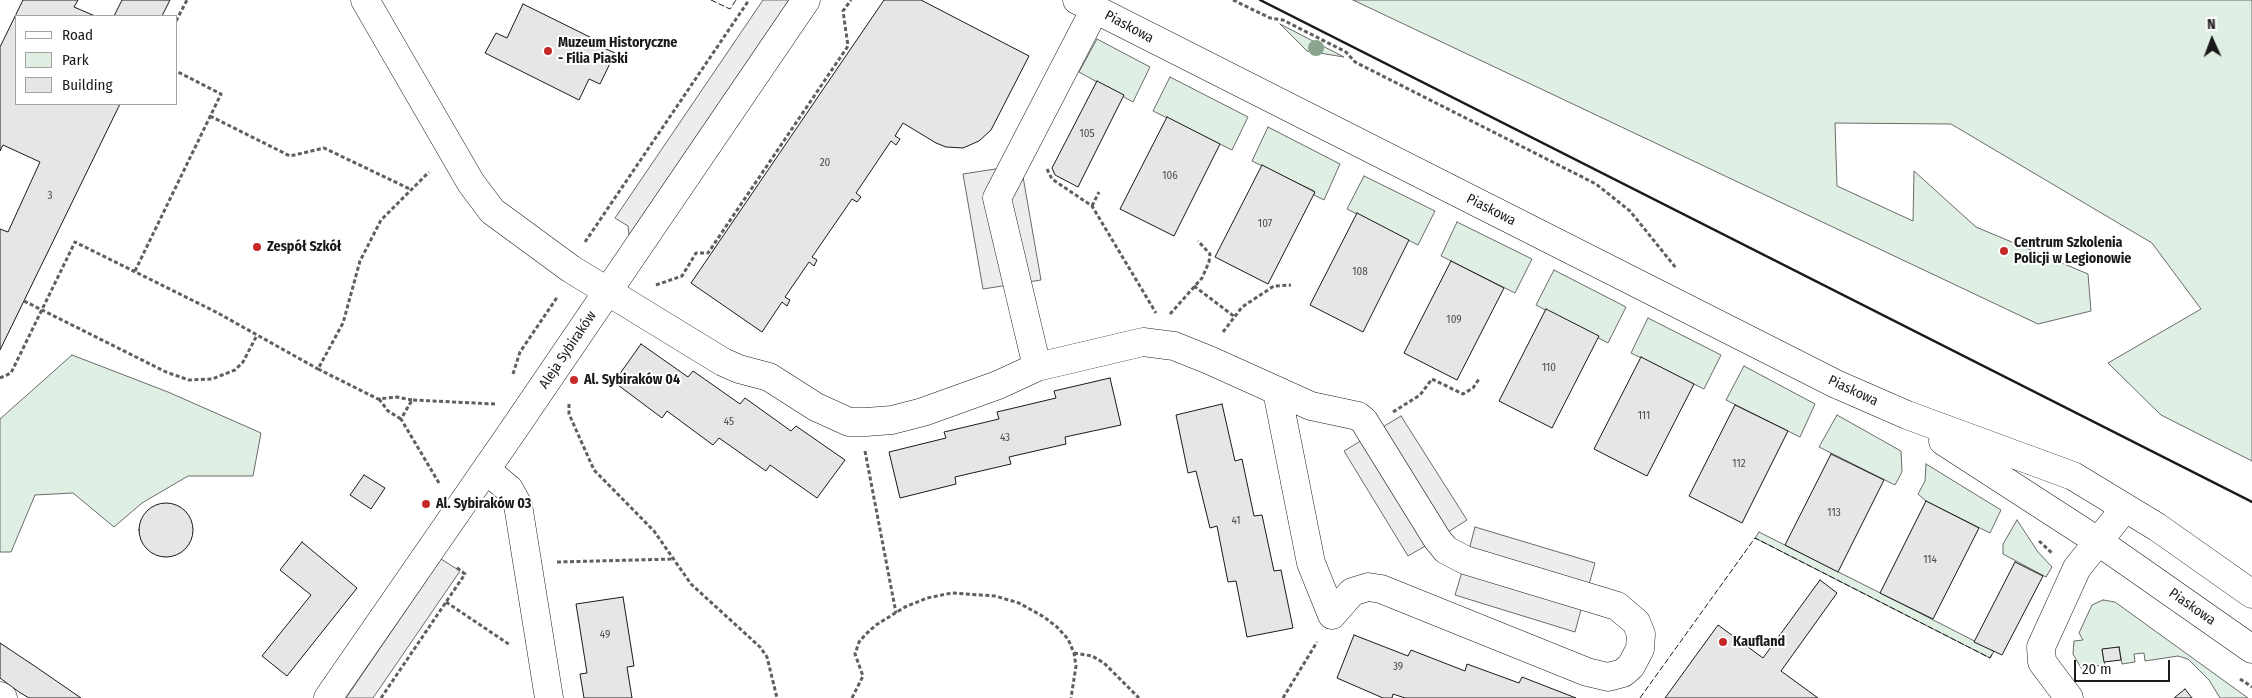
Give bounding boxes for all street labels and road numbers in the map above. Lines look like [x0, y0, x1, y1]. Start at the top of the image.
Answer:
street label: Piaskowa [1102, 7, 1156, 47]
street label: Piaskowa [1463, 190, 1519, 230]
street label: Aleja Sybiraków [536, 308, 600, 392]
street label: Piaskowa [1825, 372, 1881, 410]
street label: Piaskowa [2165, 585, 2219, 629]

